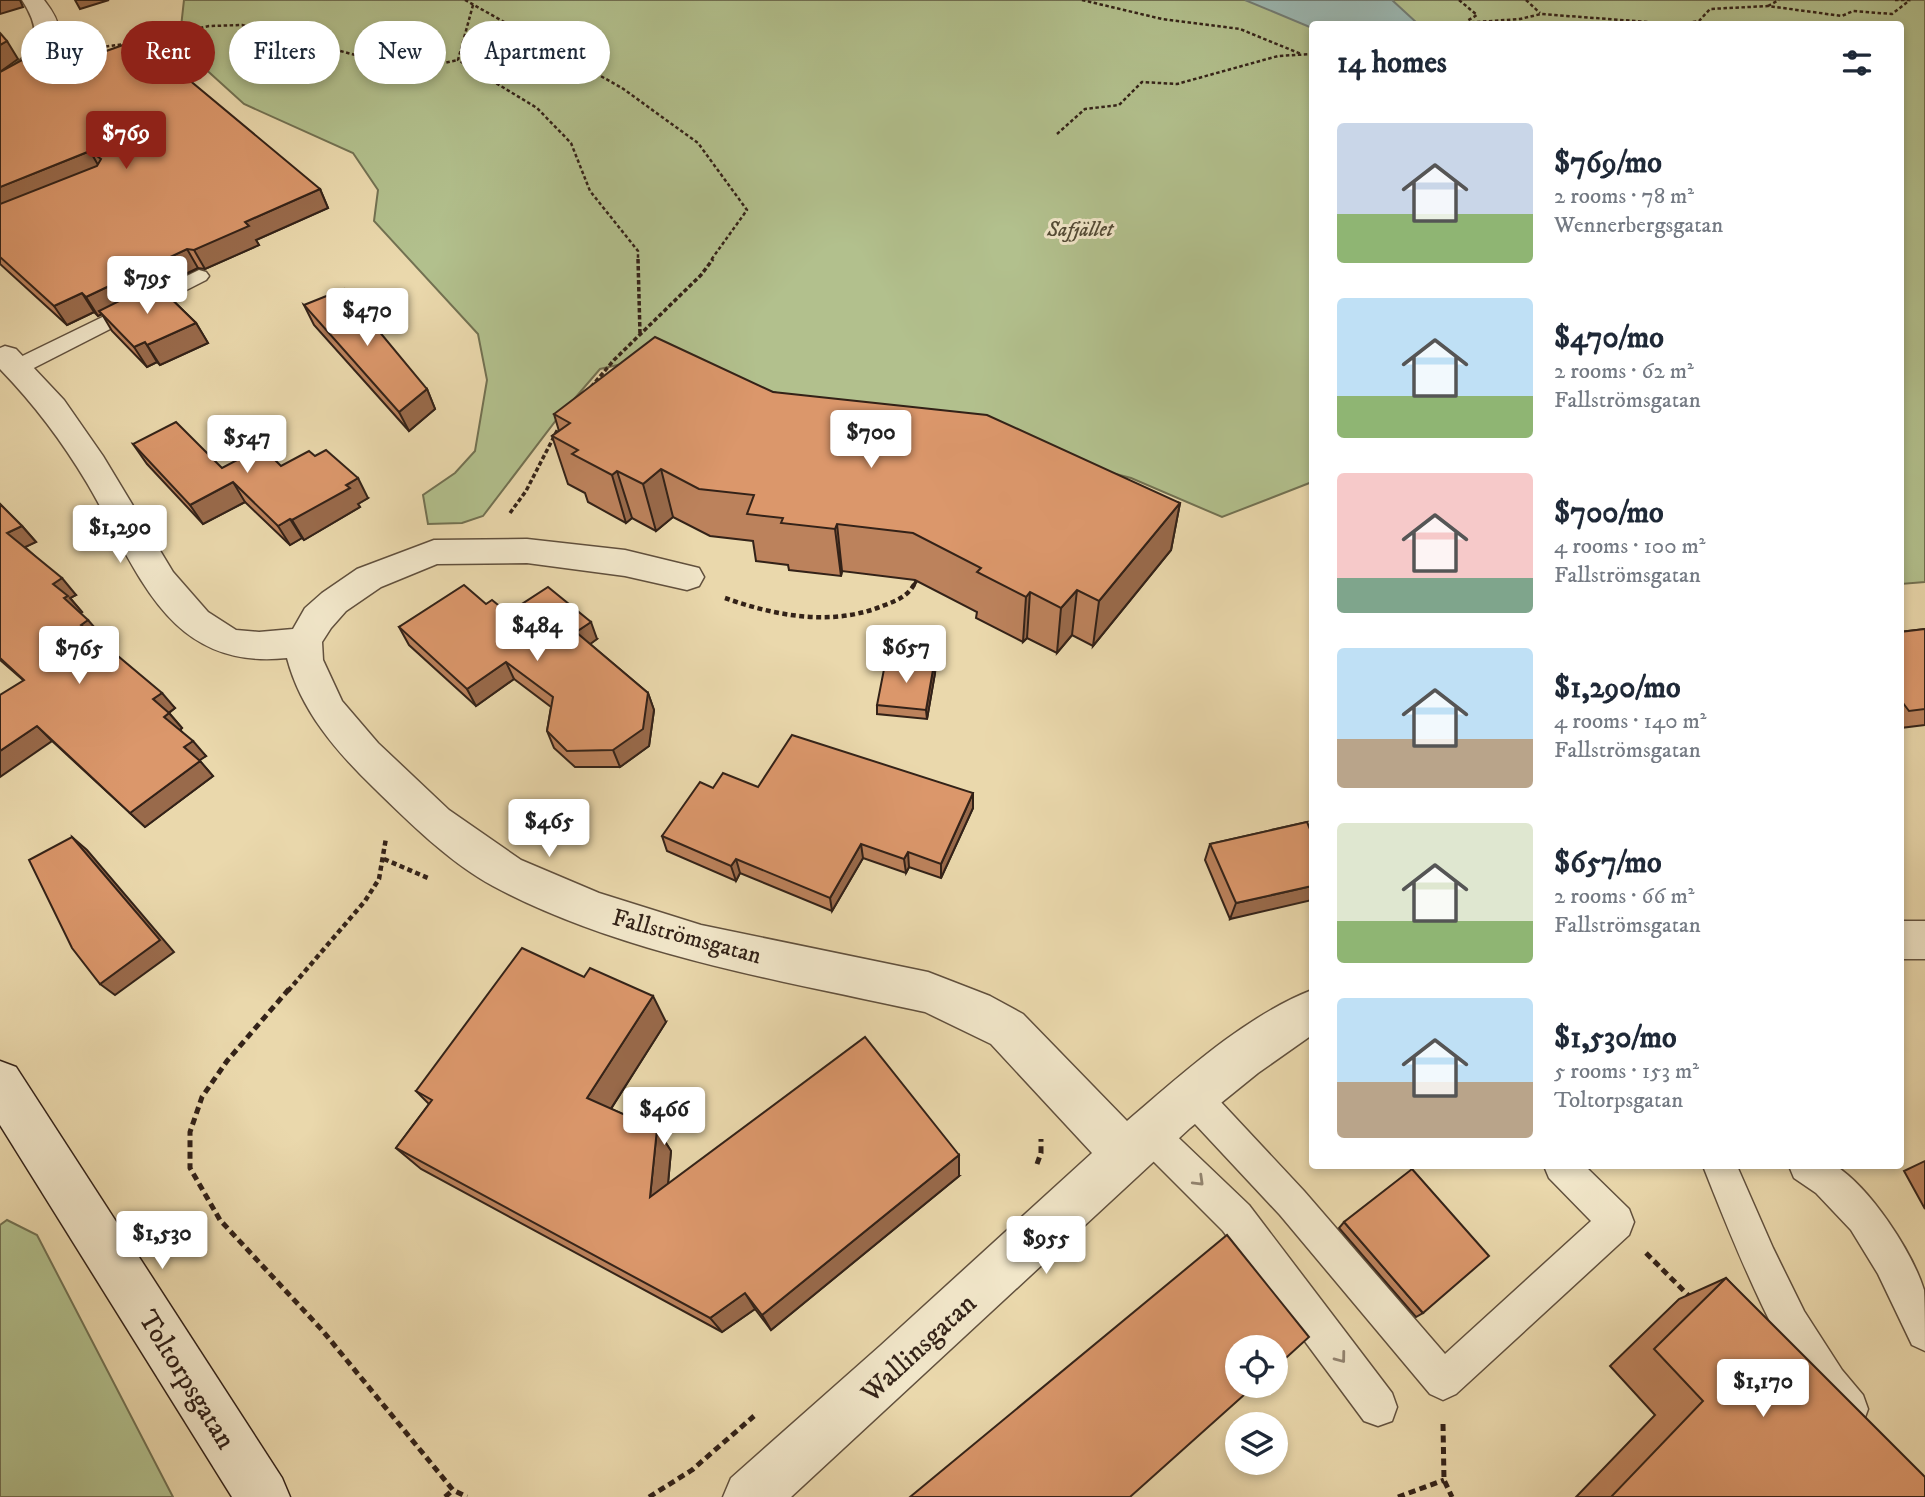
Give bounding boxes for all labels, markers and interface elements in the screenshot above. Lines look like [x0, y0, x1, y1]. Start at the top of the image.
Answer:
chip: Buy [21, 21, 107, 84]
chip: Rent [121, 21, 215, 84]
chip: Filters [229, 21, 340, 84]
chip: New [354, 21, 446, 84]
chip: Apartment [460, 21, 610, 84]
icon: filters [1838, 44, 1876, 82]
text: 14 homes [1337, 45, 1447, 82]
pin: $769 [85, 111, 167, 171]
text: $769 [102, 119, 150, 148]
text: $769/mo [1554, 145, 1662, 182]
icon: home [1393, 151, 1477, 235]
text: 2 rooms · 78 m² [1554, 182, 1694, 211]
text: Wennerbergsgatan [1554, 211, 1723, 240]
park label: Safjället [1046, 217, 1115, 243]
pin: $795 [106, 256, 188, 316]
text: $795 [123, 264, 171, 293]
pin: $470 [326, 288, 408, 348]
text: $470 [342, 296, 392, 325]
text: $470/mo [1554, 320, 1664, 357]
icon: home [1393, 326, 1477, 410]
text: 2 rooms · 62 m² [1554, 357, 1694, 386]
text: Fallströmsgatan [1554, 386, 1701, 415]
pin: $700 [830, 410, 912, 470]
pin: $547 [206, 416, 288, 475]
text: $700 [846, 418, 896, 447]
text: $547 [223, 423, 271, 452]
text: $700/mo [1554, 495, 1664, 532]
icon: home [1393, 501, 1477, 585]
pin: $1,290 [63, 505, 177, 565]
text: $1,290 [89, 513, 151, 542]
text: 4 rooms · 100 m² [1554, 532, 1706, 561]
text: Fallströmsgatan [1554, 561, 1701, 590]
pin: $484 [496, 604, 578, 663]
text: $484 [512, 611, 562, 640]
pin: $765 [38, 626, 120, 686]
pin: $657 [865, 626, 947, 685]
text: $657 [882, 633, 930, 662]
text: $765 [55, 634, 103, 663]
text: $1,290/mo [1554, 670, 1681, 707]
icon: home [1393, 676, 1477, 760]
text: 4 rooms · 140 m² [1554, 707, 1707, 736]
text: Fallströmsgatan [1554, 736, 1701, 765]
pin: $465 [508, 800, 590, 859]
text: $465 [524, 807, 574, 836]
text: $657/mo [1554, 845, 1662, 882]
icon: home [1393, 851, 1477, 935]
text: 2 rooms · 66 m² [1554, 882, 1694, 911]
street label: Fallströmsgatan [609, 903, 765, 971]
text: Fallströmsgatan [1554, 911, 1701, 940]
text: $1,530/mo [1554, 1020, 1676, 1057]
icon: home [1393, 1026, 1477, 1110]
text: 5 rooms · 153 m² [1554, 1057, 1699, 1086]
text: Toltorpsgatan [1554, 1086, 1683, 1115]
pin: $466 [623, 1088, 705, 1147]
text: $466 [639, 1095, 689, 1124]
one-way arrow [1191, 1173, 1204, 1186]
pin: $1,530 [105, 1212, 219, 1271]
pin: $955 [1005, 1216, 1087, 1276]
text: $1,530 [132, 1219, 192, 1248]
text: $955 [1023, 1224, 1069, 1253]
street label: Wallinsgatan [853, 1286, 984, 1411]
street label: Toltorpsgatan [130, 1304, 243, 1456]
map controls [1225, 1335, 1288, 1475]
button: locate [1225, 1335, 1288, 1398]
one-way arrow [1333, 1350, 1346, 1363]
pin: $1,170 [1706, 1360, 1820, 1419]
text: $1,170 [1733, 1367, 1793, 1396]
button: layers [1225, 1412, 1288, 1475]

